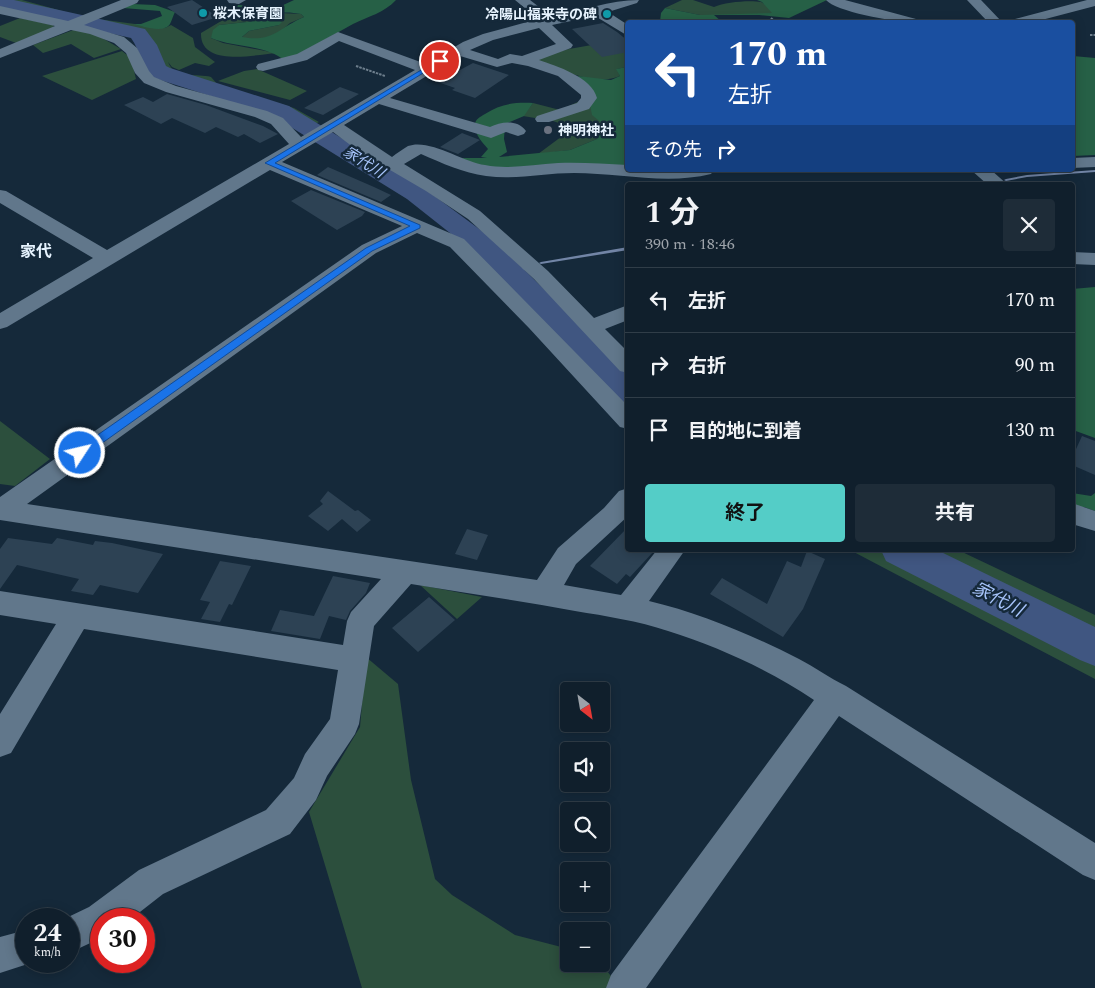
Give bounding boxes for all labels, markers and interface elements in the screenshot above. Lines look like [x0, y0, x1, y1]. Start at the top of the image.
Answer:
place label: 桜木保育園 [213, 3, 283, 24]
place label: 冷陽山福来寺の碑 [485, 4, 597, 25]
marker: 桜木保育園 [197, 7, 209, 19]
marker: 冷陽山福来寺の碑 [601, 8, 613, 20]
text: 170 m [728, 28, 827, 81]
pin [419, 40, 461, 82]
icon: left [645, 40, 710, 105]
icon: arrive [426, 47, 454, 75]
text: 左折 [728, 79, 772, 112]
place label: 神明神社 [558, 120, 614, 141]
marker: 神明神社 [542, 124, 554, 136]
icon: right [712, 135, 740, 163]
text: その先 [645, 136, 702, 165]
water label: 家代川 [339, 141, 391, 185]
text: 1 分 [645, 190, 699, 236]
button: close [1003, 199, 1055, 251]
text: 390 m · 18:46 [645, 232, 735, 256]
district label: 家代 [20, 240, 52, 264]
icon: left [645, 286, 673, 314]
text: 170 m [1005, 286, 1055, 315]
text: 左折 [688, 287, 726, 316]
icon: right [645, 351, 673, 379]
text: 90 m [1015, 351, 1055, 380]
text: 右折 [688, 352, 726, 381]
icon: arrive [645, 416, 673, 444]
text: 130 m [1005, 416, 1055, 445]
text: 目的地に到着 [688, 417, 802, 446]
position arrow [53, 426, 105, 478]
button: 終了 [645, 484, 845, 542]
button: 共有 [855, 484, 1055, 542]
water label: 家代川 [968, 575, 1030, 625]
north arrow [560, 682, 610, 732]
map controls [560, 682, 610, 972]
button: sound [560, 742, 610, 792]
button: search [560, 802, 610, 852]
button: + [560, 862, 610, 912]
speed limit sign: 30 [90, 908, 155, 973]
text: 24 [33, 915, 62, 953]
button: − [560, 922, 610, 972]
text: km/h [34, 943, 61, 962]

